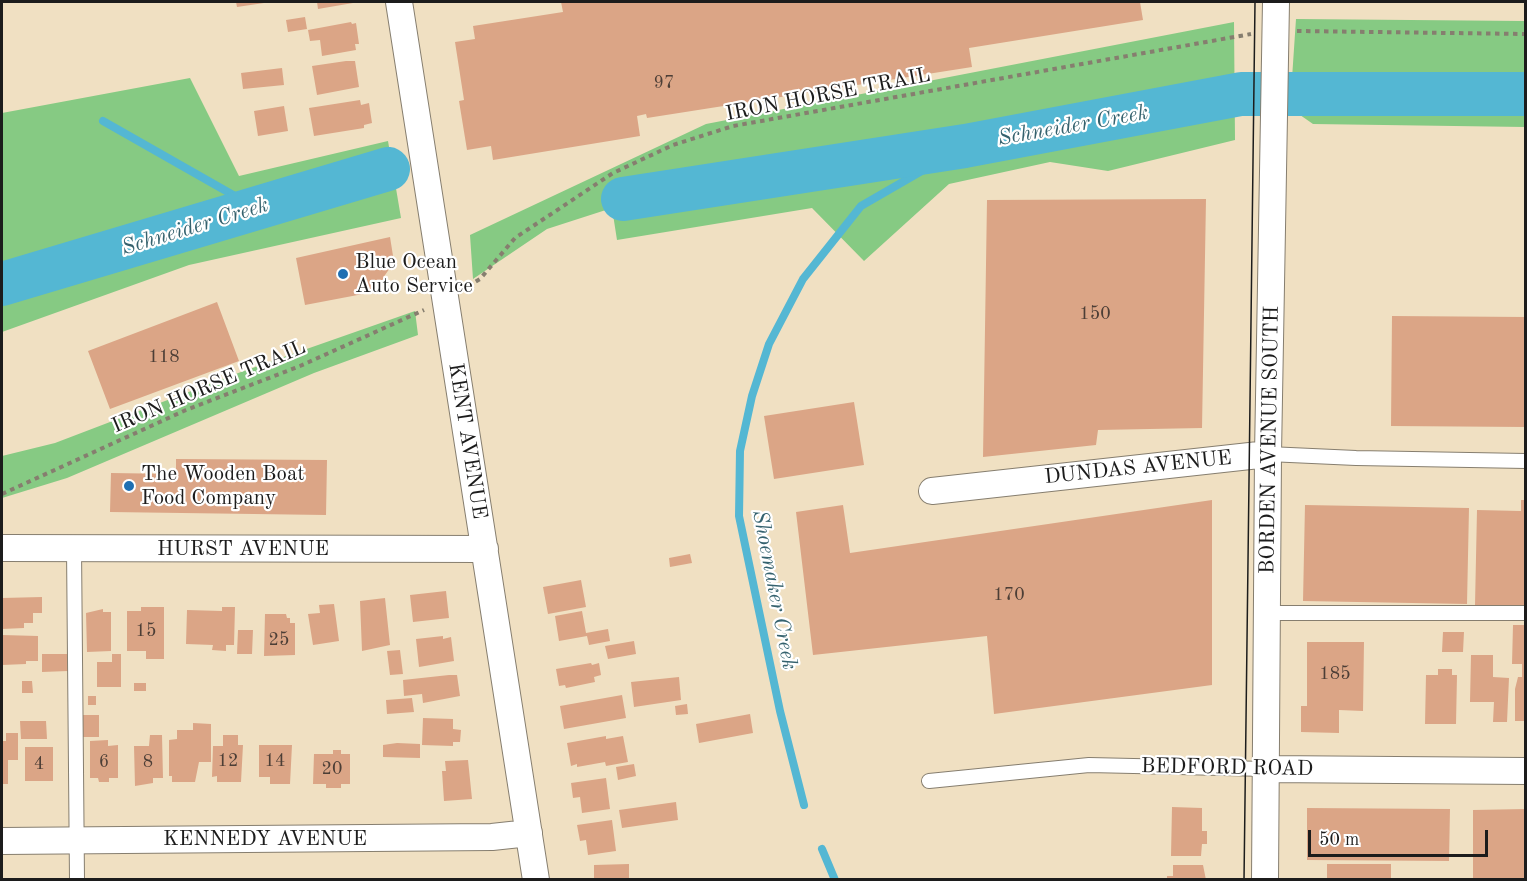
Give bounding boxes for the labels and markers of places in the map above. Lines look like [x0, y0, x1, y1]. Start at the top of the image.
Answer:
place label: Blue Ocean Auto Service [355, 249, 473, 299]
marker: Blue Ocean Auto Service [336, 267, 350, 281]
place label: The Wooden Boat Food Company [141, 461, 305, 511]
marker: The Wooden Boat Food Company [122, 479, 136, 493]

